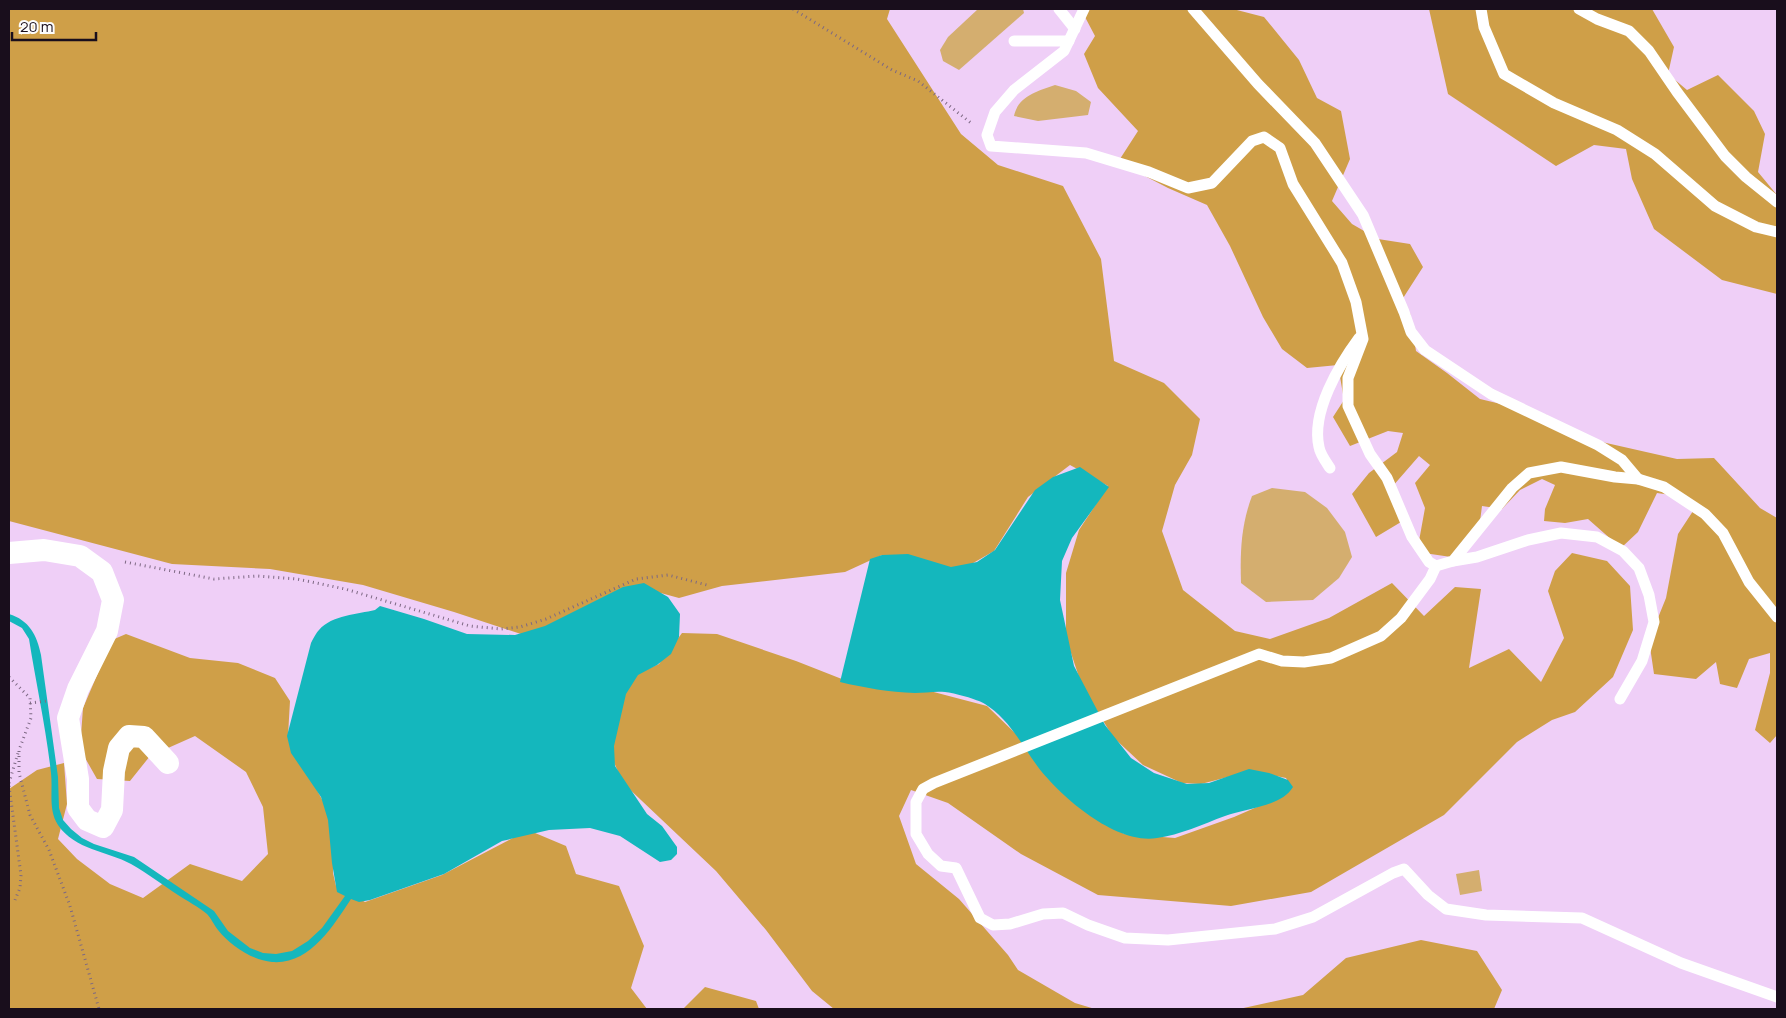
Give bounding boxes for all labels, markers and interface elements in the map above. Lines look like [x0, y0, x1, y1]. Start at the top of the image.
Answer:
scale bar [12, 10, 96, 42]
text: 20 m [20, 16, 53, 37]

